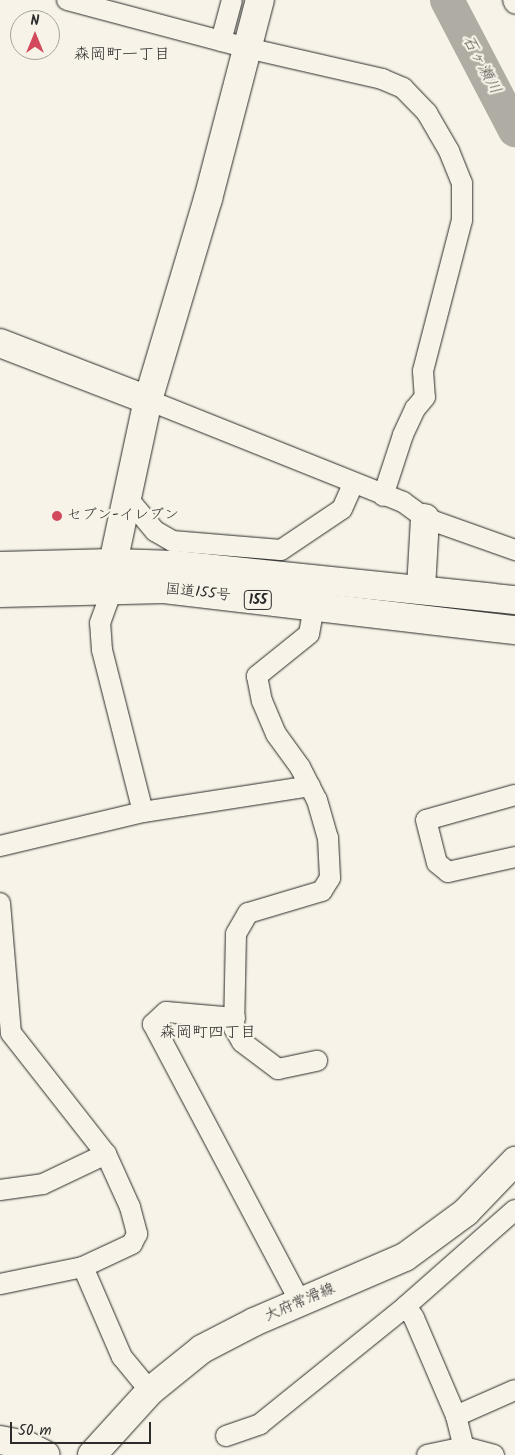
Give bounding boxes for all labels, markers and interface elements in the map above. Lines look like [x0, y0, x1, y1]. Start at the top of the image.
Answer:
north arrow [10, 10, 60, 60]
text: N [31, 10, 39, 32]
water label: 石ヶ瀬川 [458, 32, 504, 98]
district label: 森岡町一丁目 [74, 45, 170, 65]
place label: セブン-イレブン [67, 507, 179, 525]
marker: セブン-イレブン [51, 510, 63, 522]
street label: 国道155号 [164, 581, 232, 605]
road number: 155 [243, 588, 273, 612]
district label: 森岡町四丁目 [160, 1023, 256, 1043]
street label: 大府常滑線 [262, 1280, 338, 1326]
scale bar [12, 1412, 154, 1444]
text: 50 m [18, 1419, 52, 1443]

